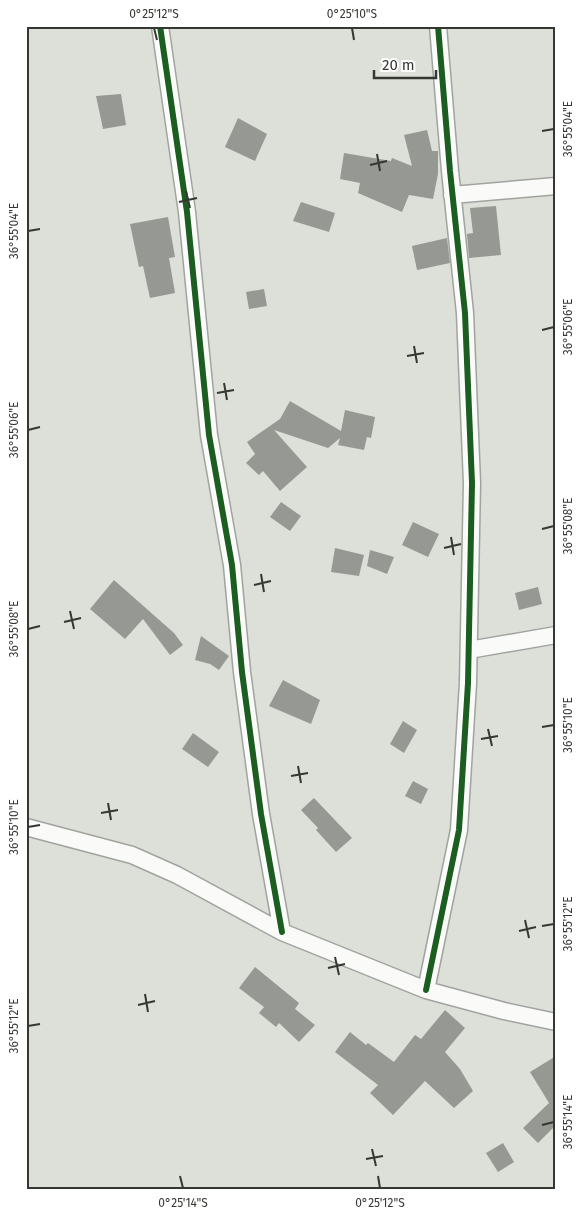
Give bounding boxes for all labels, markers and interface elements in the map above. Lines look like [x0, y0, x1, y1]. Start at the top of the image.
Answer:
text: 0°25'12"S [129, 7, 179, 21]
text: 0°25'10"S [327, 7, 378, 21]
scale bar [374, 48, 437, 80]
text: 20 m [382, 56, 415, 74]
text: 36°55'04"E [561, 101, 575, 157]
text: 36°55'04"E [7, 203, 21, 259]
text: 36°55'06"E [561, 299, 575, 355]
text: 36°55'06"E [7, 402, 21, 458]
text: 36°55'08"E [561, 498, 575, 555]
text: 36°55'08"E [7, 601, 21, 658]
text: 36°55'10"E [561, 697, 575, 753]
text: 36°55'10"E [7, 799, 21, 855]
text: 36°55'12"E [561, 896, 575, 952]
text: 36°55'12"E [7, 998, 21, 1054]
text: 36°55'14"E [561, 1095, 575, 1149]
text: 0°25'14"S [158, 1196, 208, 1210]
text: 0°25'12"S [355, 1196, 405, 1210]

